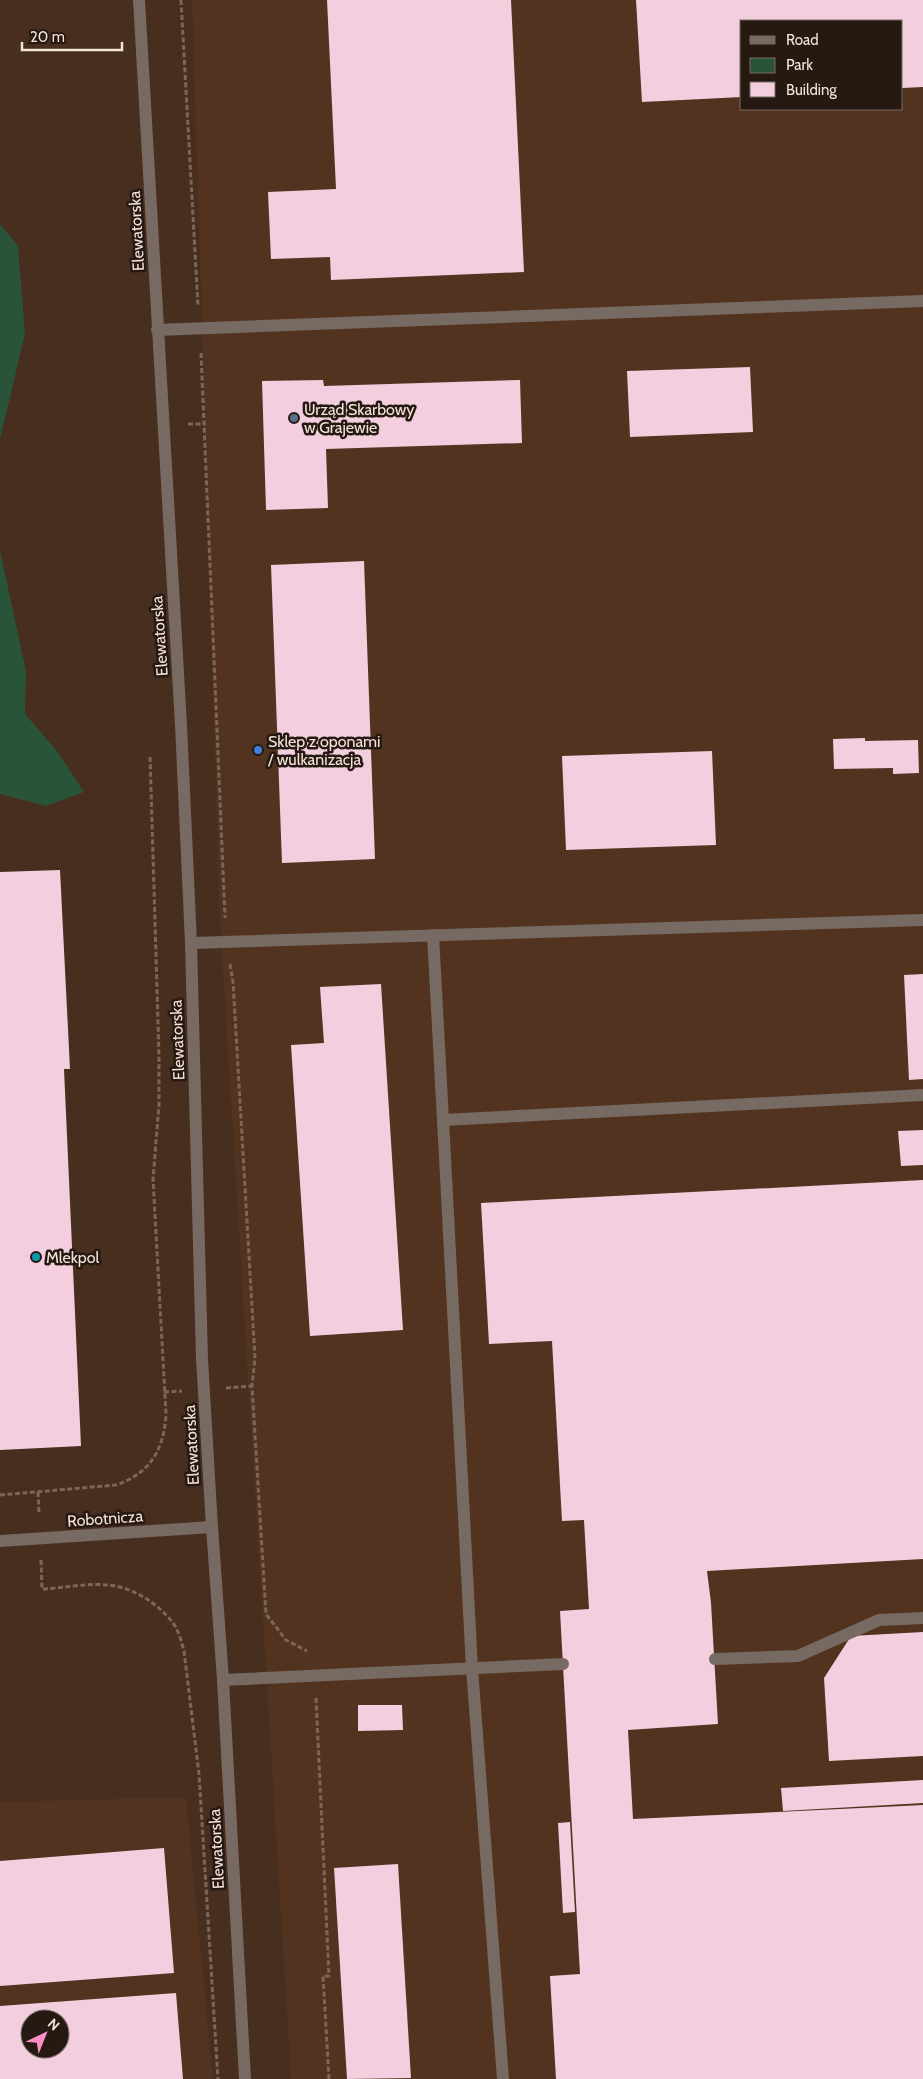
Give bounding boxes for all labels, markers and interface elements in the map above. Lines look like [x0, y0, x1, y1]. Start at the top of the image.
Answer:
scale bar [22, 20, 122, 52]
legend [740, 20, 903, 110]
text: 20 m [30, 28, 65, 46]
text: Road [786, 31, 819, 49]
text: Park [786, 56, 813, 74]
text: Building [786, 81, 837, 99]
street label: Elewatorska [125, 190, 148, 272]
place label: Urząd Skarbowy w Grajewie [304, 400, 414, 437]
marker: Urząd Skarbowy w Grajewie [288, 412, 300, 424]
street label: Elewatorska [147, 595, 172, 677]
place label: Sklep z oponami / wulkanizacja [267, 732, 381, 769]
marker: Sklep z oponami / wulkanizacja [252, 744, 264, 756]
street label: Elewatorska [167, 999, 188, 1080]
place label: Mlekpol [46, 1248, 100, 1267]
marker: Mlekpol [30, 1251, 42, 1263]
street label: Elewatorska [180, 1404, 203, 1486]
street label: Robotnicza [67, 1506, 144, 1531]
street label: Elewatorska [205, 1808, 228, 1890]
north arrow [20, 2009, 70, 2059]
text: N [44, 2015, 64, 2034]

